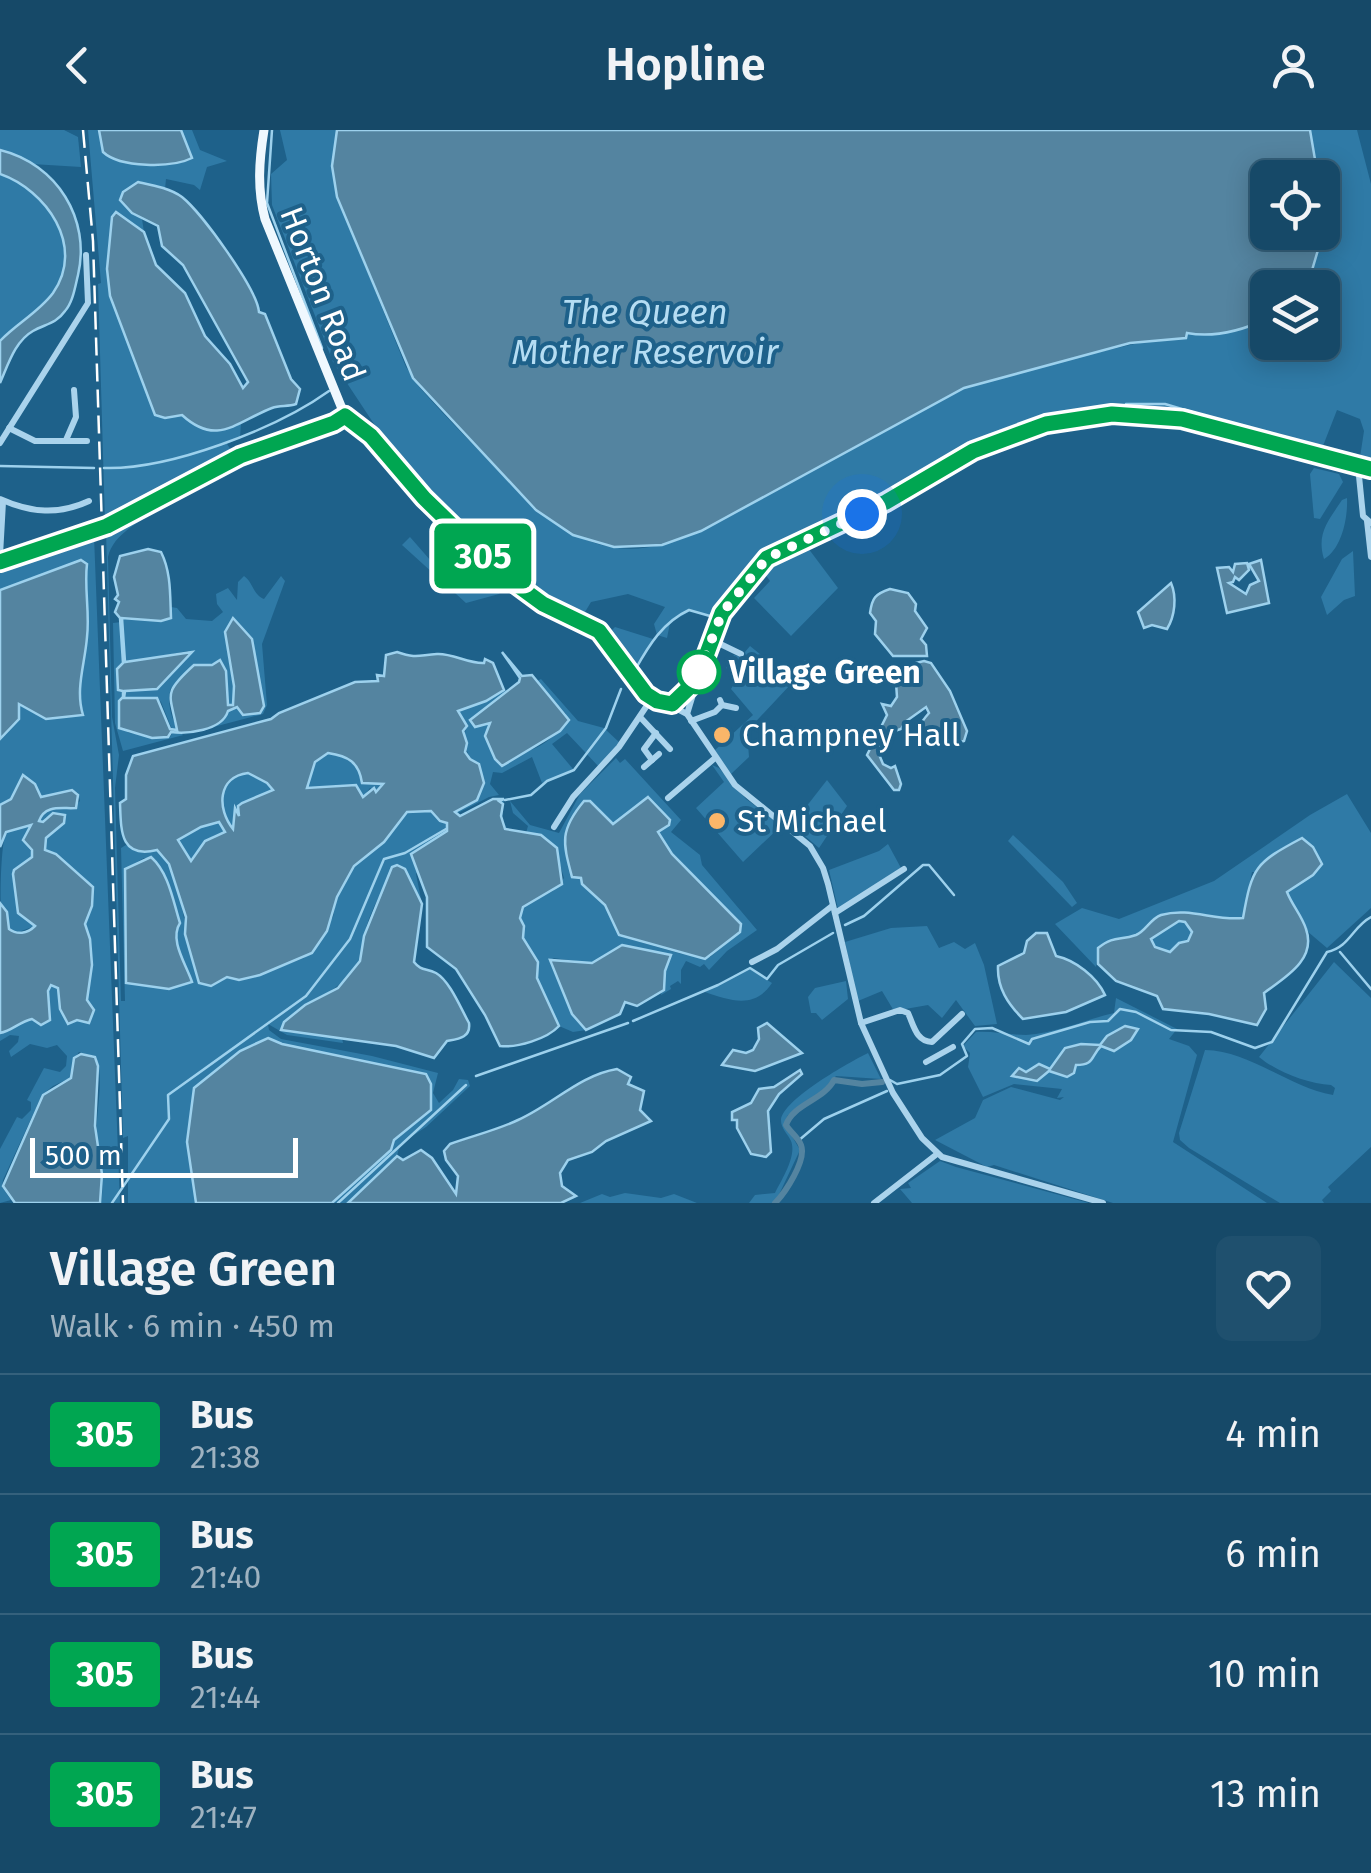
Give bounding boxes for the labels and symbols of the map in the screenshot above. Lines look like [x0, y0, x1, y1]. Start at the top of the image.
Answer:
street label: Horton Road [272, 201, 374, 387]
water label: The Queen Mother Reservoir [512, 291, 780, 373]
your location [837, 489, 887, 539]
line badge: 305 [426, 524, 540, 588]
marker: Village Green [678, 651, 720, 693]
place label: Village Green [728, 653, 921, 691]
place label: Champney Hall [742, 716, 960, 754]
marker: Champney Hall [711, 724, 733, 746]
place label: St Michael [737, 802, 887, 840]
marker: St Michael [706, 810, 728, 832]
scale bar [30, 1133, 298, 1178]

